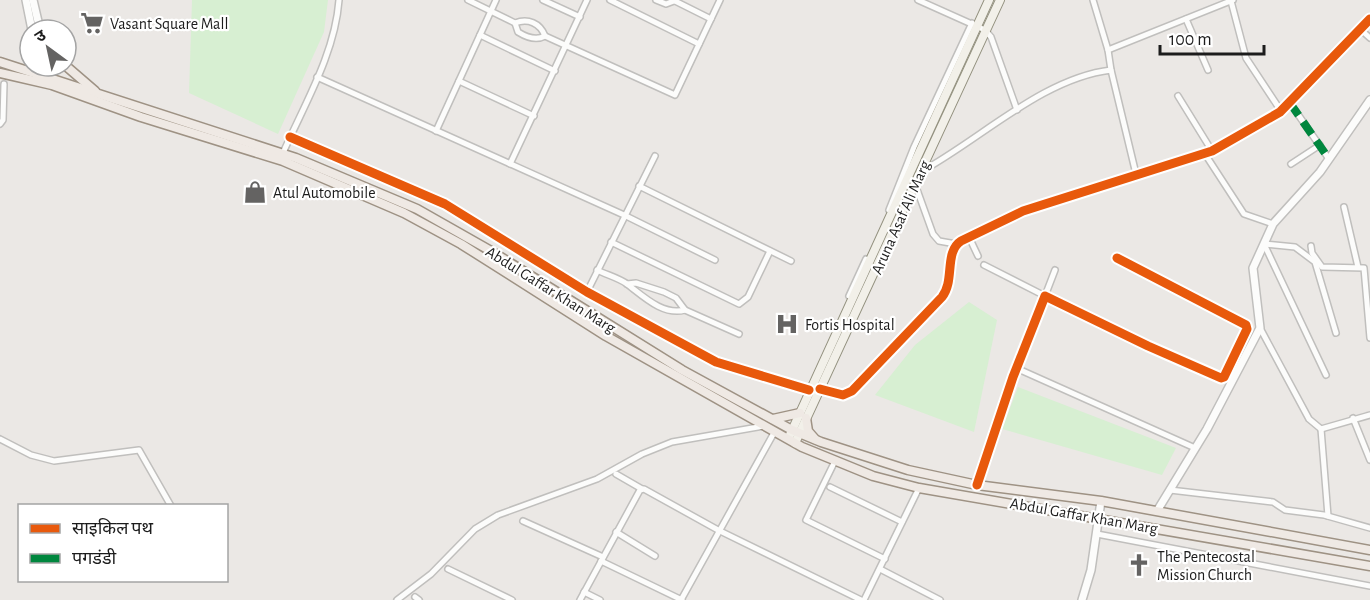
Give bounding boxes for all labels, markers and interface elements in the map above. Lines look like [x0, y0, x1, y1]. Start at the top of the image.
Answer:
supermarket icon: Vasant Square Mall [79, 10, 105, 36]
place label: Vasant Square Mall [110, 16, 228, 32]
north arrow [18, 18, 78, 78]
scale bar [1160, 18, 1264, 56]
text: उ [32, 27, 49, 46]
text: 100 m [1169, 31, 1212, 49]
street label: Aruna Asaf Ali Marg [869, 158, 933, 277]
shop icon: Atul Automobile [242, 179, 268, 205]
place label: Atul Automobile [273, 185, 376, 201]
street label: Abdul Gaffar Khan Marg [483, 243, 618, 336]
hospital icon: Fortis Hospital [774, 311, 800, 337]
place label: Fortis Hospital [805, 317, 895, 333]
street label: Abdul Gaffar Khan Marg [1009, 495, 1159, 537]
legend [18, 504, 228, 582]
text: साइकिल पथ [72, 518, 154, 538]
text: पगडंडी [72, 548, 117, 568]
place label: The Pentecostal Mission Church [1157, 549, 1255, 583]
church icon: The Pentecostal Mission Church [1126, 552, 1152, 578]

